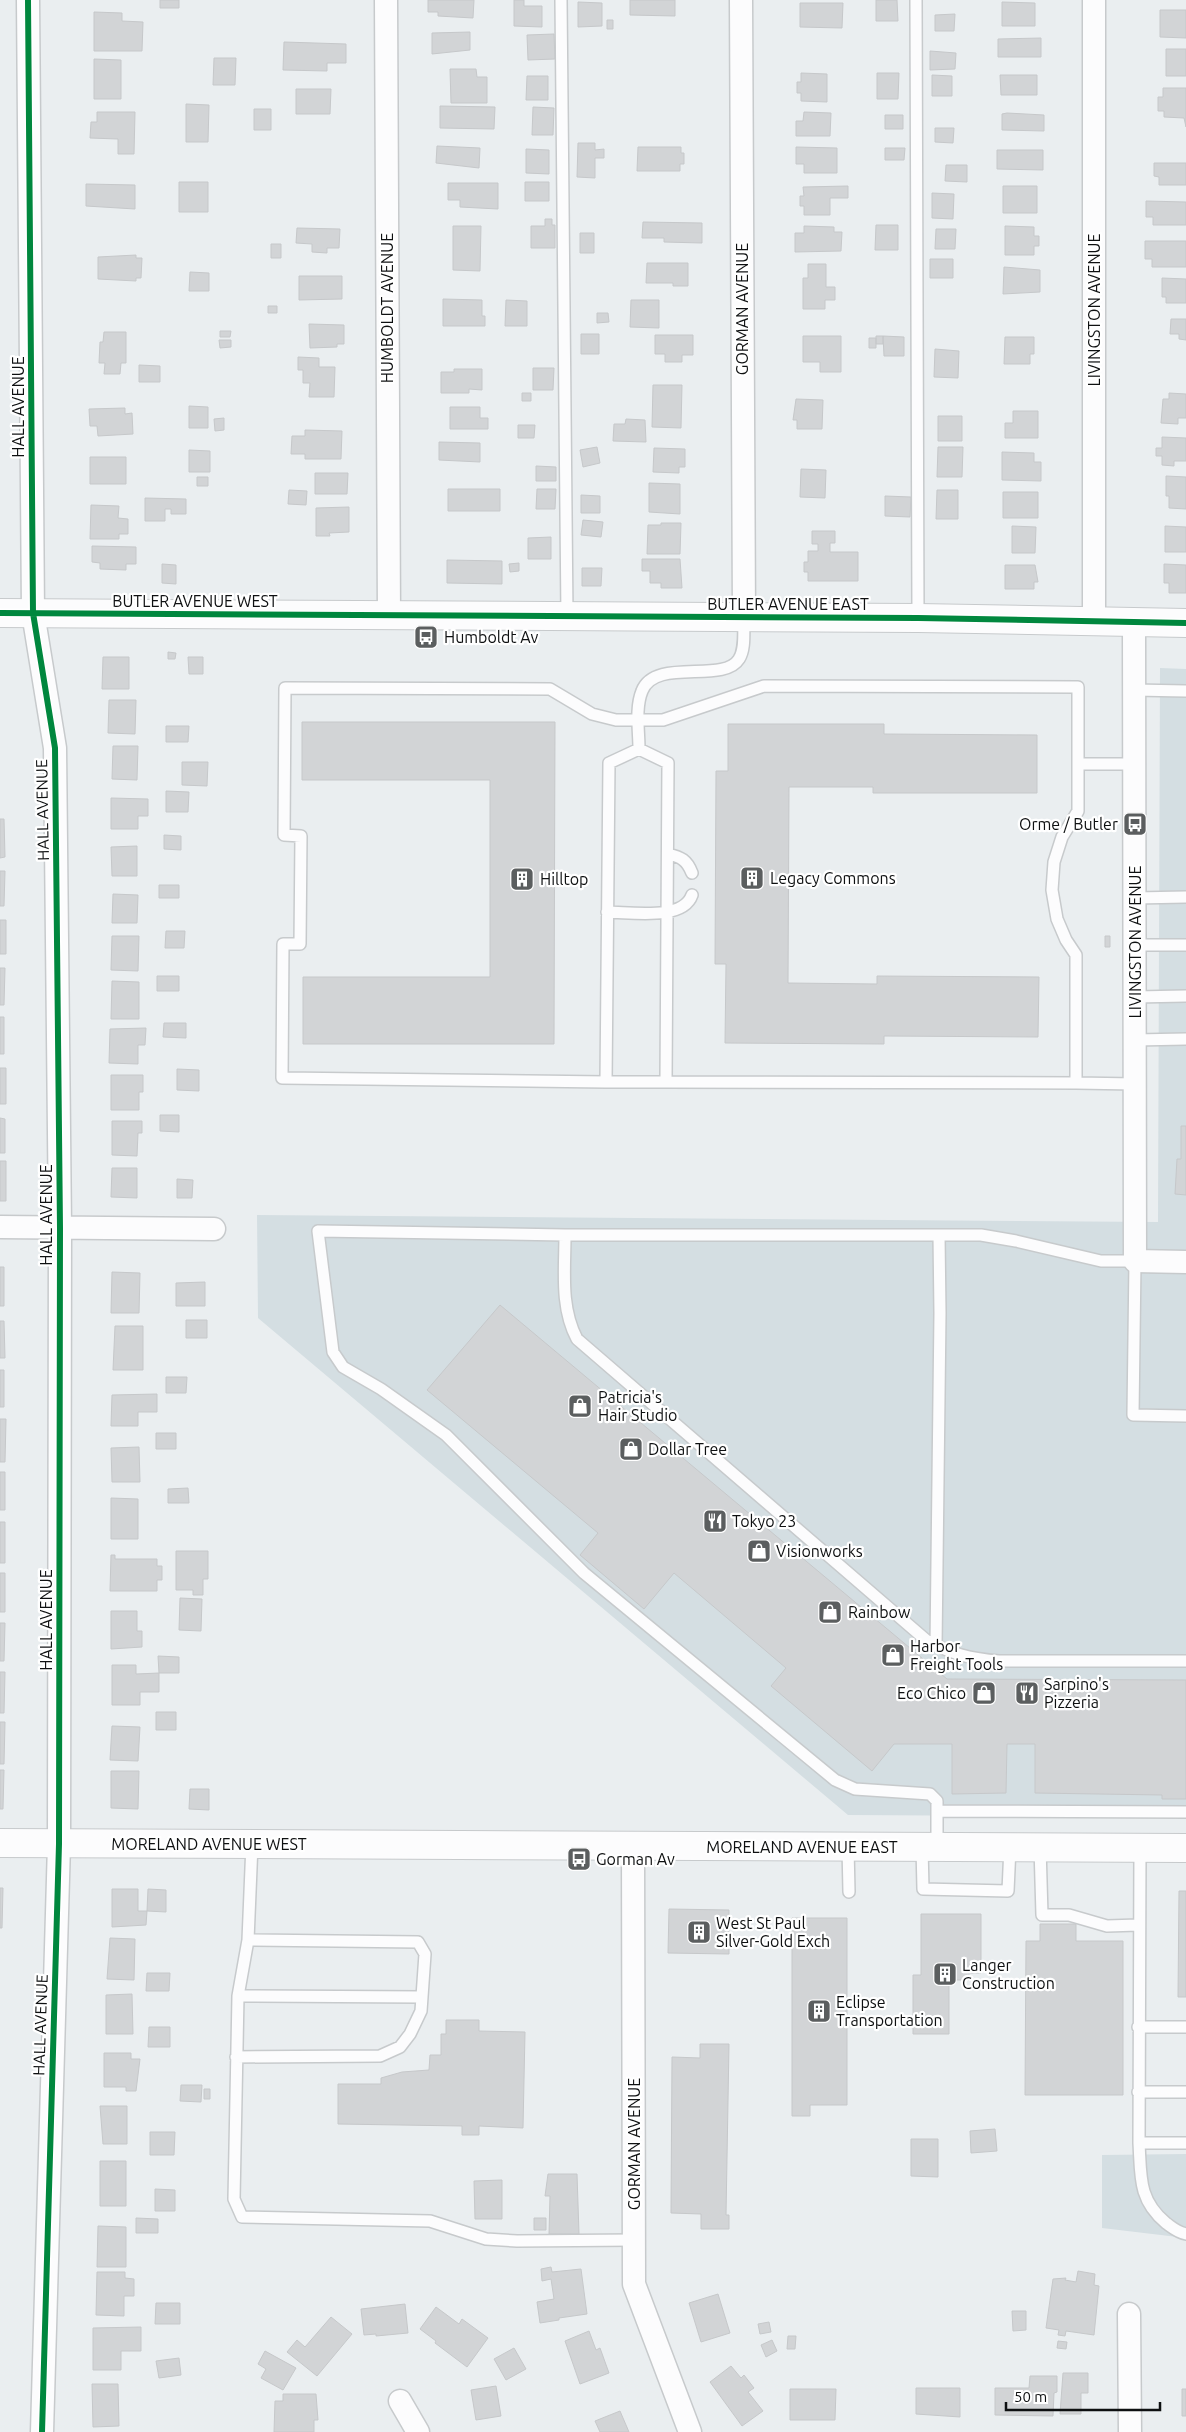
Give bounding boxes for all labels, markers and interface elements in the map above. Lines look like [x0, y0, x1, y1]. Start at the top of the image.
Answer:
street label: HUMBOLDT AVENUE [378, 233, 396, 383]
street label: LIVINGSTON AVENUE [1085, 233, 1103, 387]
street label: GORMAN AVENUE [733, 243, 751, 375]
street label: HALL AVENUE [9, 356, 27, 458]
street label: BUTLER AVENUE WEST [112, 592, 278, 610]
street label: BUTLER AVENUE EAST [707, 595, 869, 613]
bus stop icon: Humboldt Av [413, 624, 439, 650]
place label: Humboldt Av [444, 628, 539, 646]
street label: HALL AVENUE [32, 759, 52, 861]
bus stop icon: Orme / Butler [1122, 811, 1148, 837]
place label: Orme / Butler [1019, 815, 1118, 833]
building icon: Legacy Commons [739, 865, 765, 891]
street label: LIVINGSTON AVENUE [1126, 865, 1144, 1019]
building icon: Hilltop [509, 866, 535, 892]
place label: Legacy Commons [770, 869, 896, 887]
place label: Hilltop [540, 870, 588, 888]
street label: HALL AVENUE [37, 1164, 55, 1266]
place label: Patricia's Hair Studio [598, 1388, 677, 1424]
shop icon: Patricia's Hair Studio [567, 1393, 593, 1419]
shop icon: Dollar Tree [618, 1436, 644, 1462]
place label: Dollar Tree [648, 1440, 727, 1458]
restaurant icon: Tokyo 23 [702, 1508, 728, 1534]
place label: Tokyo 23 [732, 1512, 796, 1530]
shop icon: Visionworks [746, 1538, 772, 1564]
place label: Visionworks [776, 1542, 863, 1560]
street label: HALL AVENUE [37, 1569, 55, 1671]
shop icon: Rainbow [817, 1599, 843, 1625]
place label: Rainbow [848, 1603, 911, 1621]
place label: Harbor Freight Tools [910, 1637, 1003, 1673]
shop icon: Harbor Freight Tools [880, 1642, 906, 1668]
place label: Sarpino's Pizzeria [1044, 1675, 1109, 1711]
shop icon: Eco Chico [971, 1680, 997, 1706]
restaurant icon: Sarpino's Pizzeria [1014, 1680, 1040, 1706]
place label: Eco Chico [897, 1684, 966, 1702]
street label: MORELAND AVENUE WEST [111, 1835, 307, 1853]
street label: MORELAND AVENUE EAST [706, 1838, 898, 1856]
bus stop icon: Gorman Av [566, 1846, 592, 1872]
place label: Gorman Av [596, 1850, 675, 1868]
place label: West St Paul Silver-Gold Exch [716, 1914, 830, 1950]
building icon: West St Paul Silver-Gold Exch [686, 1919, 712, 1945]
place label: Langer Construction [962, 1956, 1055, 1992]
building icon: Langer Construction [932, 1961, 958, 1987]
street label: HALL AVENUE [29, 1974, 51, 2076]
place label: Eclipse Transportation [836, 1993, 943, 2029]
building icon: Eclipse Transportation [806, 1998, 832, 2024]
street label: GORMAN AVENUE [625, 2078, 643, 2210]
scale bar [1006, 2380, 1160, 2412]
text: 50 m [1014, 2388, 1047, 2405]

